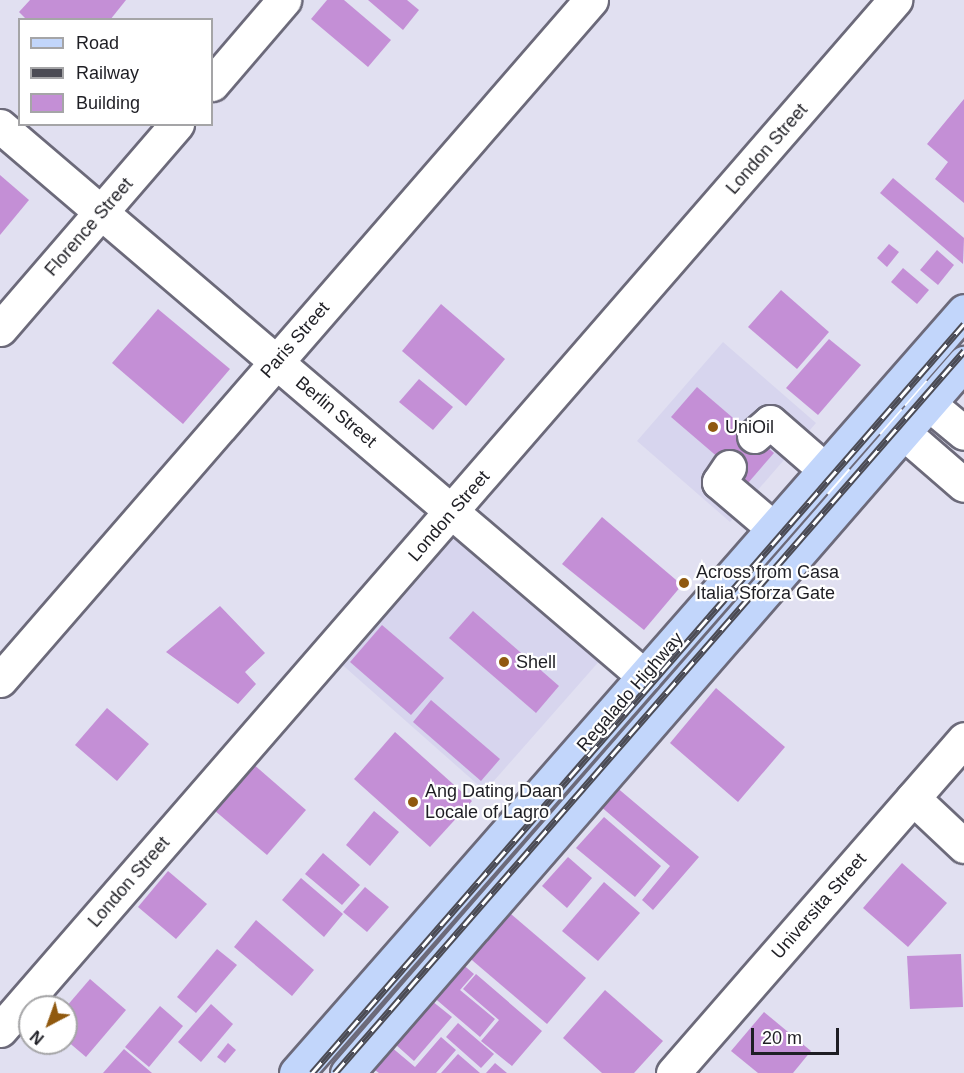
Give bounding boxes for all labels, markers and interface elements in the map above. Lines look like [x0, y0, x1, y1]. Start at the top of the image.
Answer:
legend [18, 18, 213, 126]
text: Road [76, 33, 119, 53]
text: Railway [76, 63, 139, 83]
text: Building [76, 93, 140, 113]
street label: London Street [722, 99, 812, 199]
street label: Florence Street [40, 173, 138, 281]
street label: Paris Street [256, 297, 334, 383]
street label: Berlin Street [291, 372, 381, 452]
place label: UniOil [725, 416, 774, 438]
marker: UniOil [706, 420, 720, 434]
street label: London Street [404, 466, 494, 566]
place label: Across from Casa Italia Sforza Gate [696, 562, 839, 604]
marker: Across from Casa Italia Sforza Gate [677, 576, 691, 590]
street label: Regalado Highway [572, 628, 688, 756]
place label: Shell [516, 651, 556, 673]
marker: Shell [497, 655, 511, 669]
place label: Ang Dating Daan Locale of Lagro [425, 781, 562, 824]
marker: Ang Dating Daan Locale of Lagro [406, 795, 420, 809]
street label: London Street [84, 832, 174, 932]
street label: Universita Street [767, 849, 871, 963]
north arrow [18, 995, 78, 1055]
scale bar [754, 1016, 842, 1054]
text: N [27, 1027, 47, 1048]
text: 20 m [762, 1028, 802, 1048]

